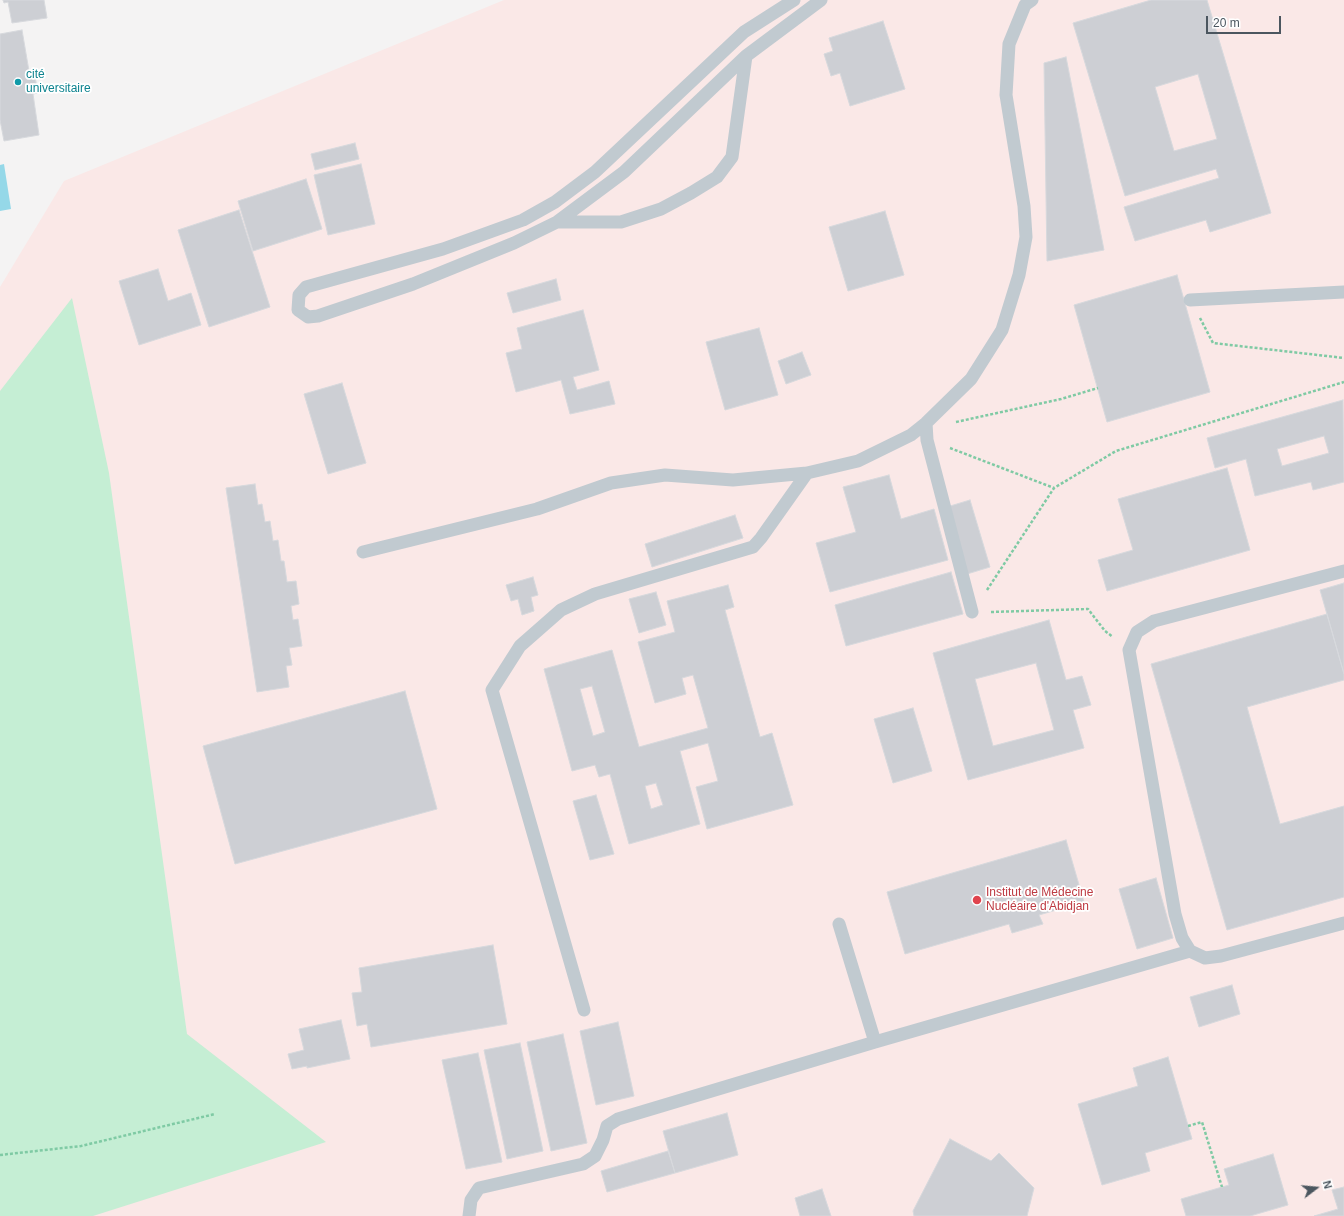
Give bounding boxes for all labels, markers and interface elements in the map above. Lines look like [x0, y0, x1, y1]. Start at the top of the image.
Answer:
scale bar [1208, 8, 1283, 34]
text: 20 m [1213, 16, 1240, 30]
place label: cité universitaire [26, 68, 91, 96]
marker: cité universitaire [13, 77, 23, 87]
place label: Institut de Médecine Nucléaire d'Abidjan [986, 886, 1093, 914]
marker: Institut de Médecine Nucléaire d'Abidjan [971, 894, 983, 906]
north arrow [1296, 1168, 1336, 1208]
text: N [1321, 1179, 1334, 1190]

